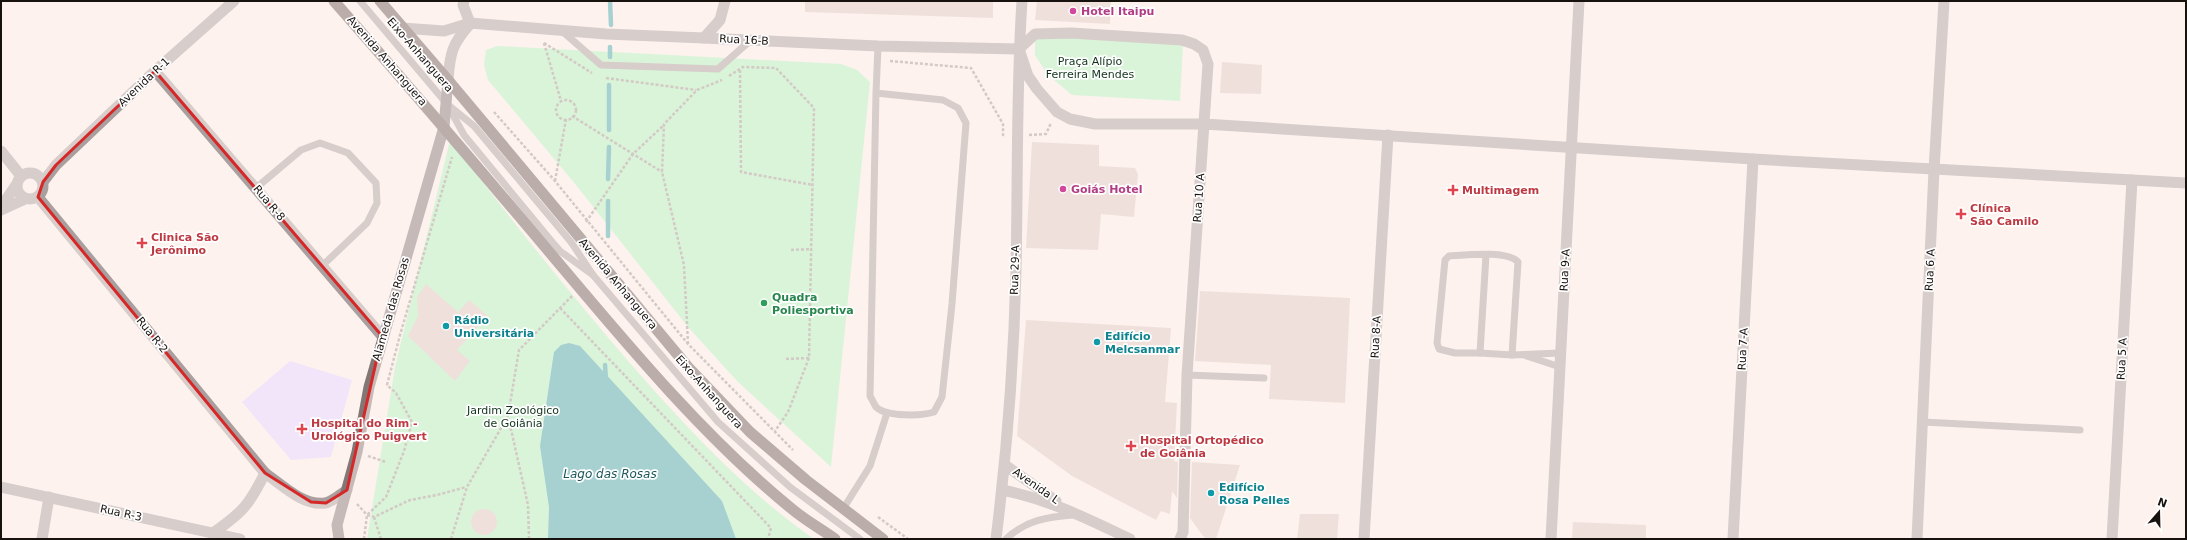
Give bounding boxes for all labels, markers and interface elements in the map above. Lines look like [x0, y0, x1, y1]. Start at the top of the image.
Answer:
place label: Hotel Itaipu [1081, 5, 1154, 18]
marker: Hotel Itaipu [1068, 6, 1078, 16]
street label: Avenida Anhanguera [345, 13, 429, 109]
street label: Eixo-Anhanguera [384, 15, 456, 95]
street label: Rua 16-B [719, 32, 769, 48]
street label: Avenida R-1 [116, 55, 172, 109]
park label: Praça Alípio Ferreira Mendes [1046, 55, 1134, 81]
street label: Rua 10 A [1191, 172, 1207, 223]
street label: Rua R-8 [250, 183, 288, 223]
place label: Goiás Hotel [1071, 183, 1142, 196]
marker: Goiás Hotel [1058, 184, 1068, 194]
marker: Multimagem [1447, 184, 1459, 196]
place label: Multimagem [1462, 184, 1539, 197]
place label: Clínica São Camilo [1970, 202, 2039, 228]
marker: Clínica São Camilo [1955, 208, 1967, 220]
place label: Clinica São Jerônimo [150, 231, 219, 257]
street label: Avenida Anhanguera [576, 236, 660, 332]
marker: Clinica São Jerônimo [136, 237, 148, 249]
street label: Rua 29-A [1008, 245, 1022, 295]
street label: Rua 9-A [1557, 248, 1573, 292]
street label: Rua 6 A [1922, 248, 1938, 292]
street label: Alameda das Rosas [370, 255, 412, 362]
place label: Quadra Poliesportiva [772, 291, 854, 317]
marker: Quadra Poliesportiva [759, 298, 769, 308]
street label: Rua R-2 [134, 314, 170, 356]
place label: Rádio Universitária [454, 314, 534, 340]
street label: Rua 8-A [1368, 315, 1384, 359]
marker: Rádio Universitária [441, 321, 451, 331]
street label: Rua 7-A [1735, 327, 1751, 371]
place label: Edifício Melcsanmar [1105, 330, 1180, 356]
marker: Edifício Melcsanmar [1092, 337, 1102, 347]
street label: Rua 5 A [2114, 337, 2130, 381]
street label: Eixo-Anhanguera [673, 353, 745, 431]
park label: Jardim Zoológico de Goiânia [466, 404, 559, 430]
place label: Hospital do Rim - Urológico Puigvert [311, 417, 427, 443]
marker: Hospital do Rim - Urológico Puigvert [296, 423, 308, 435]
place label: Hospital Ortopédico de Goiânia [1140, 434, 1264, 460]
marker: Hospital Ortopédico de Goiânia [1125, 440, 1137, 452]
street label: Avenida L [1010, 465, 1062, 507]
water label: Lago das Rosas [563, 467, 657, 481]
place label: Edifício Rosa Pelles [1219, 481, 1290, 507]
marker: Edifício Rosa Pelles [1206, 488, 1216, 498]
north arrow [2139, 492, 2179, 532]
text: N [2156, 495, 2169, 511]
street label: Rua R-3 [99, 502, 143, 524]

